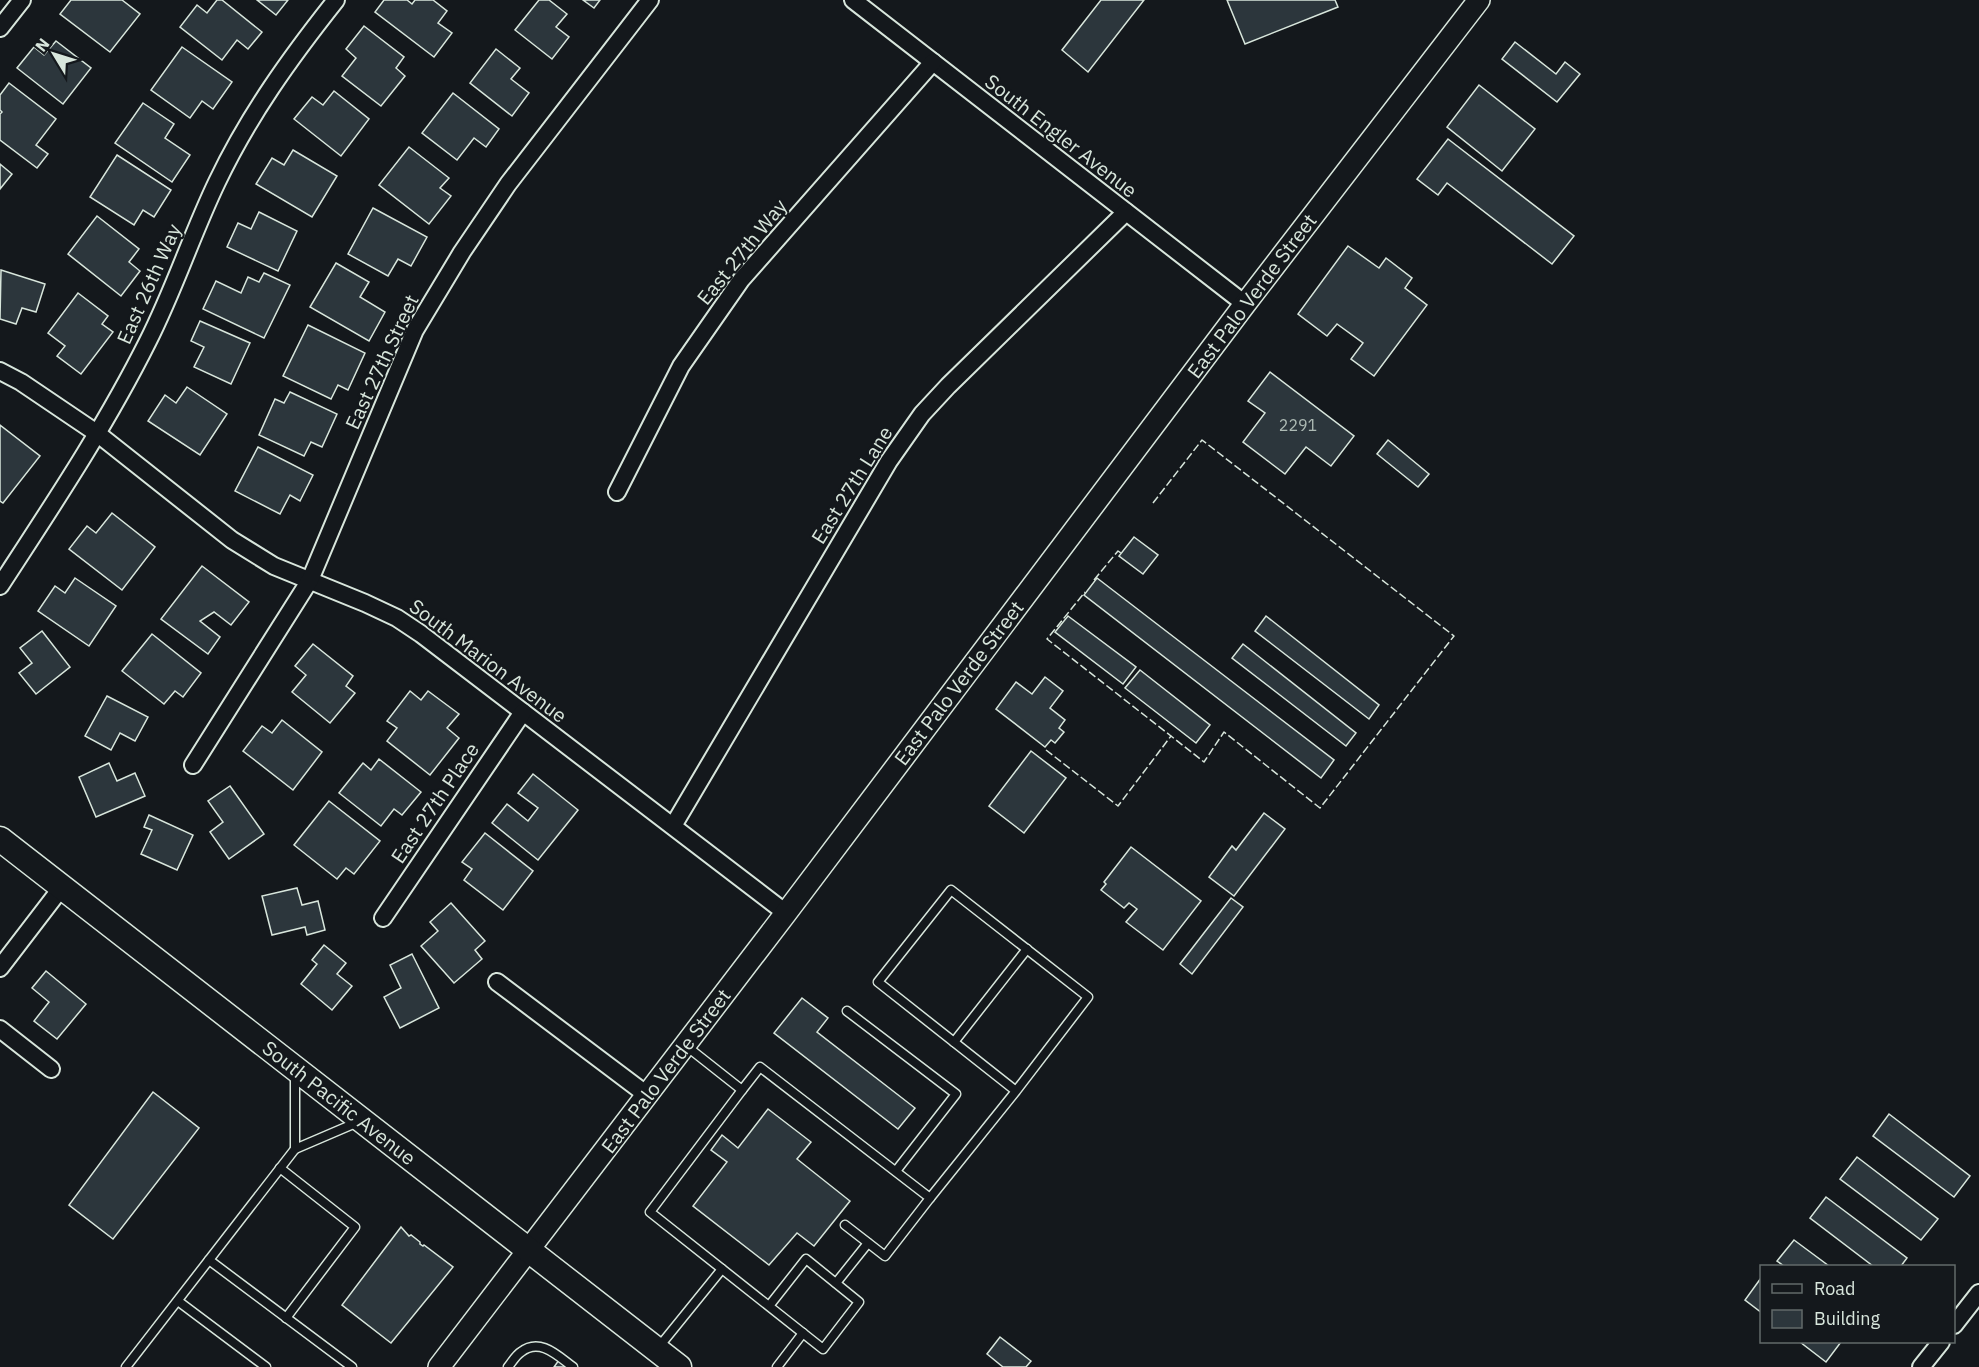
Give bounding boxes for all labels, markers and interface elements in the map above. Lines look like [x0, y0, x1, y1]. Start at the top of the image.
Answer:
north arrow [24, 24, 84, 84]
text: N [31, 34, 54, 55]
street label: South Engler Avenue [980, 68, 1143, 204]
street label: East 27th Way [691, 193, 793, 310]
street label: East Palo Verde Street [1181, 208, 1322, 384]
street label: East 26th Way [110, 219, 187, 348]
street label: East 27th Street [339, 290, 425, 433]
house number: 2291 [1279, 415, 1317, 435]
street label: East 27th Lane [805, 421, 898, 549]
street label: South Marion Avenue [404, 592, 573, 729]
street label: East Palo Verde Street [888, 595, 1029, 771]
street label: East 27th Place [384, 737, 485, 868]
street label: East Palo Verde Street [595, 983, 736, 1159]
street label: South Pacific Avenue [257, 1034, 422, 1171]
legend [1760, 1265, 1955, 1343]
text: Road [1814, 1277, 1855, 1300]
text: Building [1814, 1307, 1881, 1330]

